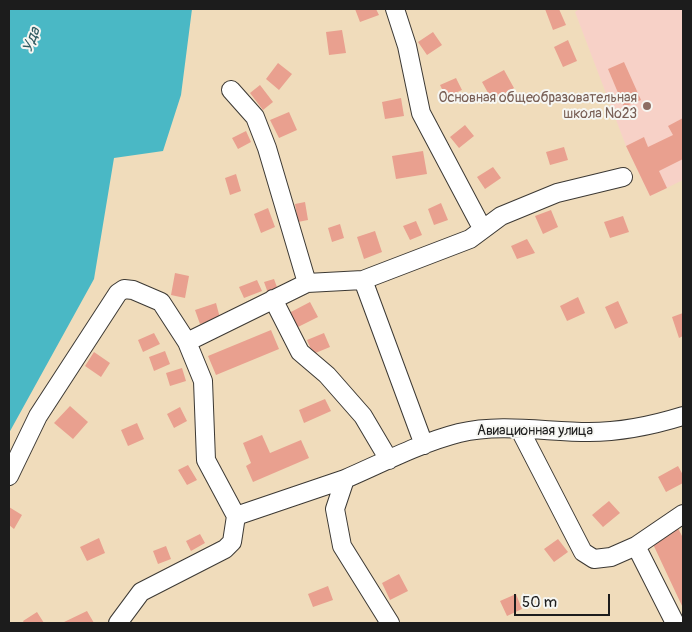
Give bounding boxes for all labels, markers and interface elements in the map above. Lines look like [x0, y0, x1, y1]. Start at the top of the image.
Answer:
water label: Уда [19, 25, 45, 55]
place label: Основная общеобразовательная школа №23 [439, 90, 637, 122]
marker: Основная общеобразовательная школа №23 [641, 100, 653, 112]
street label: Авиационная улица [477, 423, 593, 439]
scale bar [517, 584, 613, 616]
text: 50 m [522, 593, 557, 612]

